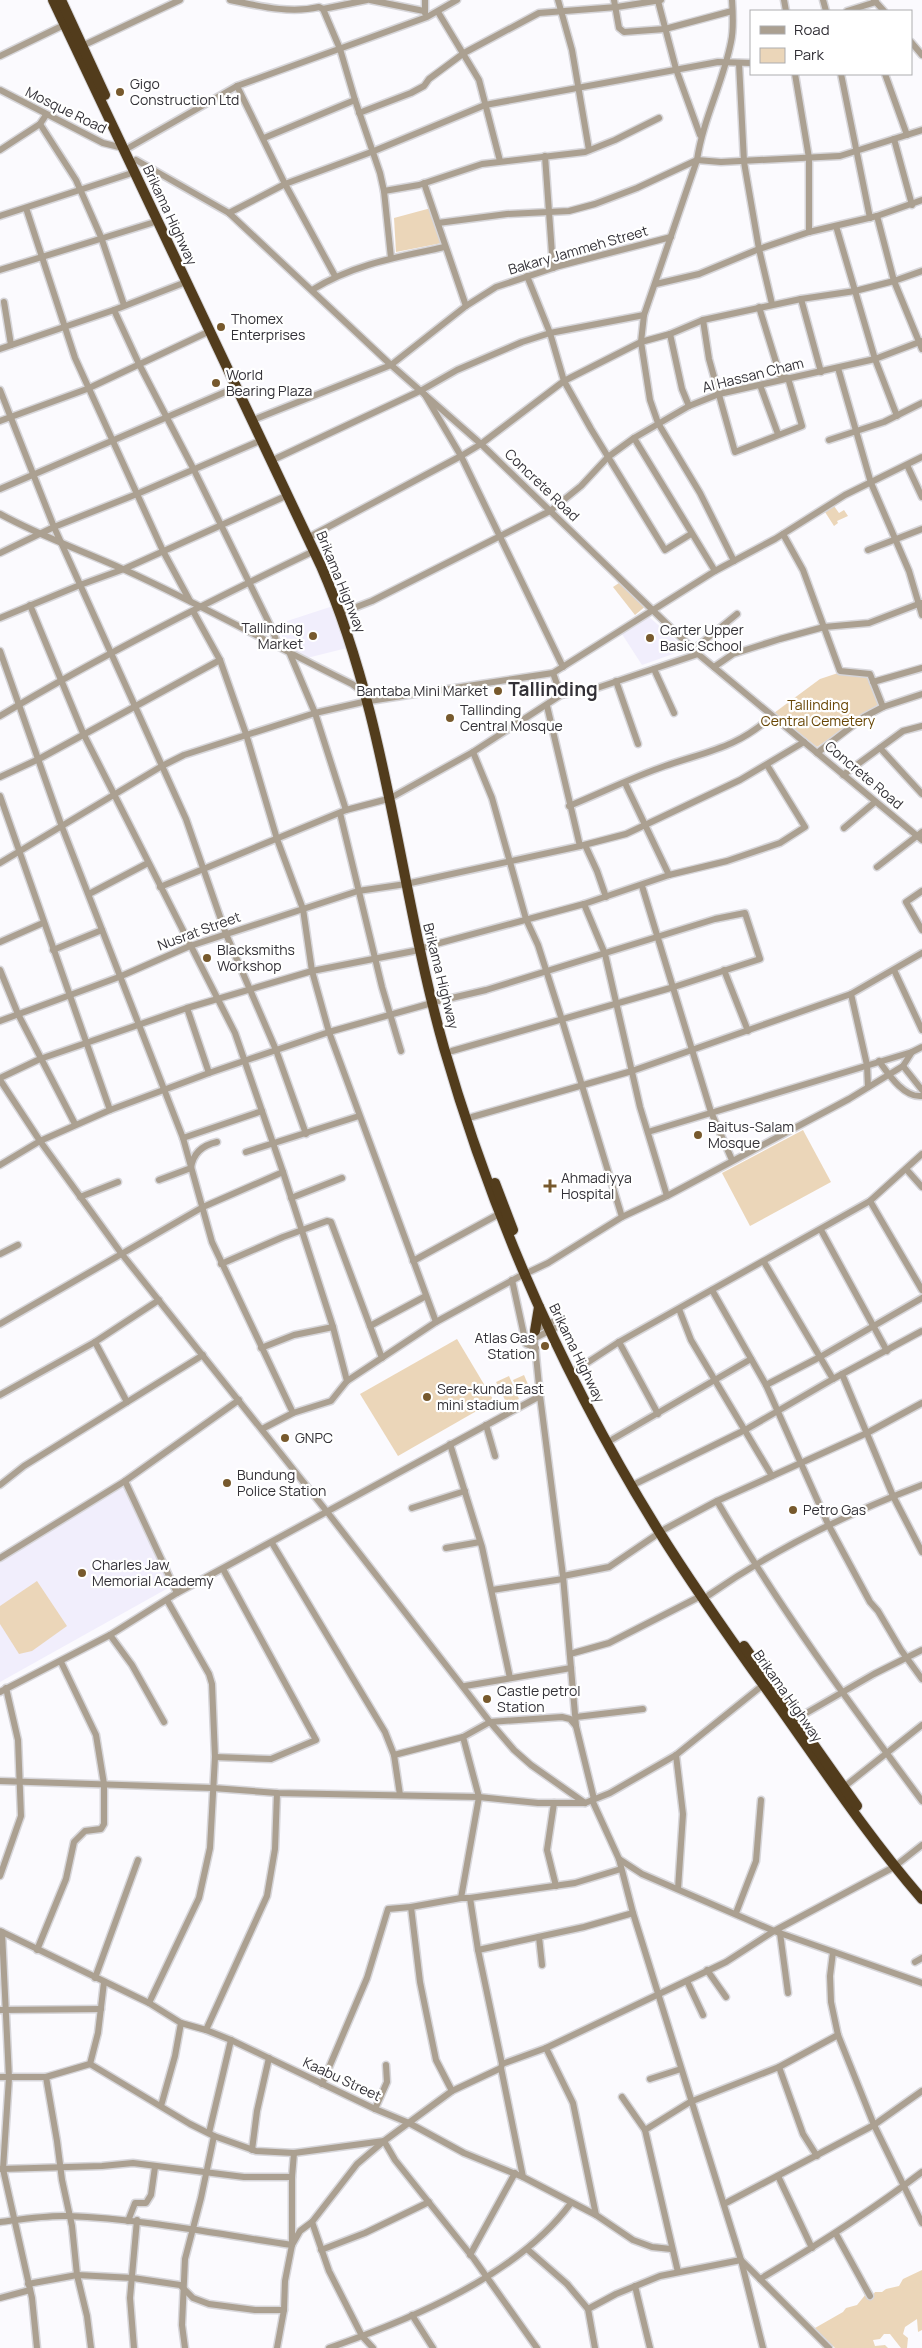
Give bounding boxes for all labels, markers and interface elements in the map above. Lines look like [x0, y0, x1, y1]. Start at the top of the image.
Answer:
legend [750, 10, 912, 75]
text: Road [794, 19, 830, 40]
text: Park [794, 44, 824, 65]
place label: Gigo Construction Ltd [130, 74, 239, 109]
street label: Mosque Road [22, 82, 110, 137]
marker: Gigo Construction Ltd [114, 86, 126, 98]
street label: Brikama Highway [139, 162, 202, 269]
street label: Bakary Jammeh Street [506, 220, 650, 279]
place label: Thomex Enterprises [231, 309, 305, 344]
marker: Thomex Enterprises [215, 321, 227, 333]
street label: Al Hassan Cham [700, 353, 806, 396]
place label: World Bearing Plaza [226, 365, 312, 400]
marker: World Bearing Plaza [210, 377, 222, 389]
street label: Concrete Road [501, 444, 584, 525]
street label: Brikama Highway [312, 528, 371, 636]
place label: Tallinding Market [242, 618, 303, 653]
place label: Carter Upper Basic School [660, 620, 744, 655]
marker: Tallinding Market [307, 630, 319, 642]
marker: Carter Upper Basic School [644, 632, 656, 644]
district label: Tallinding [508, 676, 598, 702]
place label: Bantaba Mini Market [356, 681, 488, 700]
marker: Bantaba Mini Market [492, 685, 504, 697]
park label: Tallinding Central Cemetery [761, 695, 876, 730]
place label: Tallinding Central Mosque [460, 700, 563, 735]
marker: Tallinding Central Mosque [444, 712, 456, 724]
street label: Concrete Road [821, 736, 908, 813]
street label: Nusrat Street [155, 907, 243, 954]
street label: Brikama Highway [419, 921, 464, 1031]
place label: Blacksmiths Workshop [217, 940, 295, 975]
marker: Blacksmiths Workshop [201, 952, 213, 964]
place label: Baitus-Salam Mosque [708, 1117, 794, 1152]
marker: Baitus-Salam Mosque [692, 1129, 704, 1141]
place label: Ahmadiyya Hospital [561, 1168, 632, 1203]
marker: Ahmadiyya Hospital [543, 1179, 557, 1193]
street label: Brikama Highway [545, 1300, 610, 1406]
place label: Atlas Gas Station [475, 1328, 535, 1363]
marker: Atlas Gas Station [539, 1340, 551, 1352]
place label: Sere-kunda East mini stadium [437, 1379, 544, 1414]
marker: Sere-kunda East mini stadium [421, 1391, 433, 1403]
place label: GNPC [295, 1428, 333, 1447]
marker: GNPC [279, 1432, 291, 1444]
place label: Bundung Police Station [237, 1465, 326, 1500]
marker: Bundung Police Station [221, 1477, 233, 1489]
place label: Petro Gas [803, 1500, 866, 1519]
marker: Petro Gas [787, 1504, 799, 1516]
place label: Charles Jaw Memorial Academy [92, 1555, 214, 1590]
marker: Charles Jaw Memorial Academy [76, 1567, 88, 1579]
street label: Brikama Highway [749, 1646, 828, 1746]
place label: Castle petrol Station [497, 1681, 581, 1716]
marker: Castle petrol Station [481, 1693, 493, 1705]
street label: Kaabu Street [300, 2052, 385, 2105]

